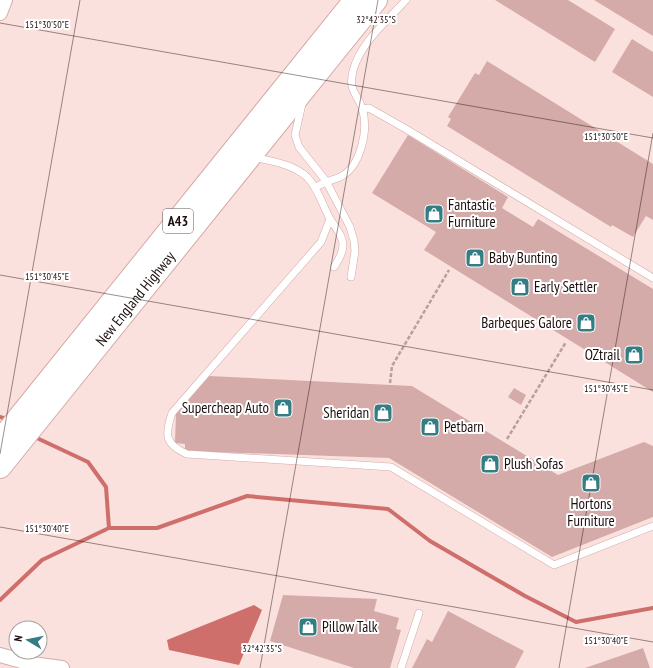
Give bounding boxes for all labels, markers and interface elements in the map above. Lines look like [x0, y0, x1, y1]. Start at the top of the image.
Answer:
text: 32°42'35"S [356, 13, 396, 26]
text: 151°30'50"E [25, 18, 69, 31]
text: 151°30'50"E [584, 130, 628, 143]
place label: Fantastic Furniture [448, 195, 496, 231]
shop icon: Fantastic Furniture [423, 203, 445, 225]
road number: A43 [163, 209, 193, 233]
street label: New England Highway [91, 247, 179, 350]
shop icon: Baby Bunting [464, 247, 486, 269]
place label: Baby Bunting [489, 248, 557, 267]
text: 151°30'45"E [25, 270, 69, 283]
shop icon: Early Settler [509, 276, 531, 298]
place label: Early Settler [534, 277, 598, 296]
shop icon: Barbeques Galore [575, 312, 597, 334]
place label: Barbeques Galore [481, 313, 572, 332]
shop icon: OZtrail [623, 344, 645, 366]
place label: OZtrail [585, 345, 621, 364]
text: 151°30'45"E [584, 382, 628, 395]
shop icon: Supercheap Auto [272, 397, 294, 419]
place label: Supercheap Auto [182, 398, 269, 417]
shop icon: Sheridan [372, 402, 394, 424]
place label: Sheridan [323, 403, 369, 422]
shop icon: Petbarn [419, 416, 441, 438]
place label: Petbarn [444, 417, 484, 436]
shop icon: Plush Sofas [479, 453, 501, 475]
place label: Plush Sofas [504, 454, 563, 473]
shop icon: Hortons Furniture [580, 472, 602, 494]
place label: Hortons Furniture [567, 494, 615, 530]
text: 151°30'40"E [25, 522, 69, 535]
shop icon: Pillow Talk [297, 616, 319, 638]
place label: Pillow Talk [322, 617, 378, 636]
north arrow [8, 620, 48, 660]
text: N [11, 634, 26, 642]
text: 151°30'40"E [584, 634, 628, 647]
text: 32°42'35"S [242, 642, 282, 655]

